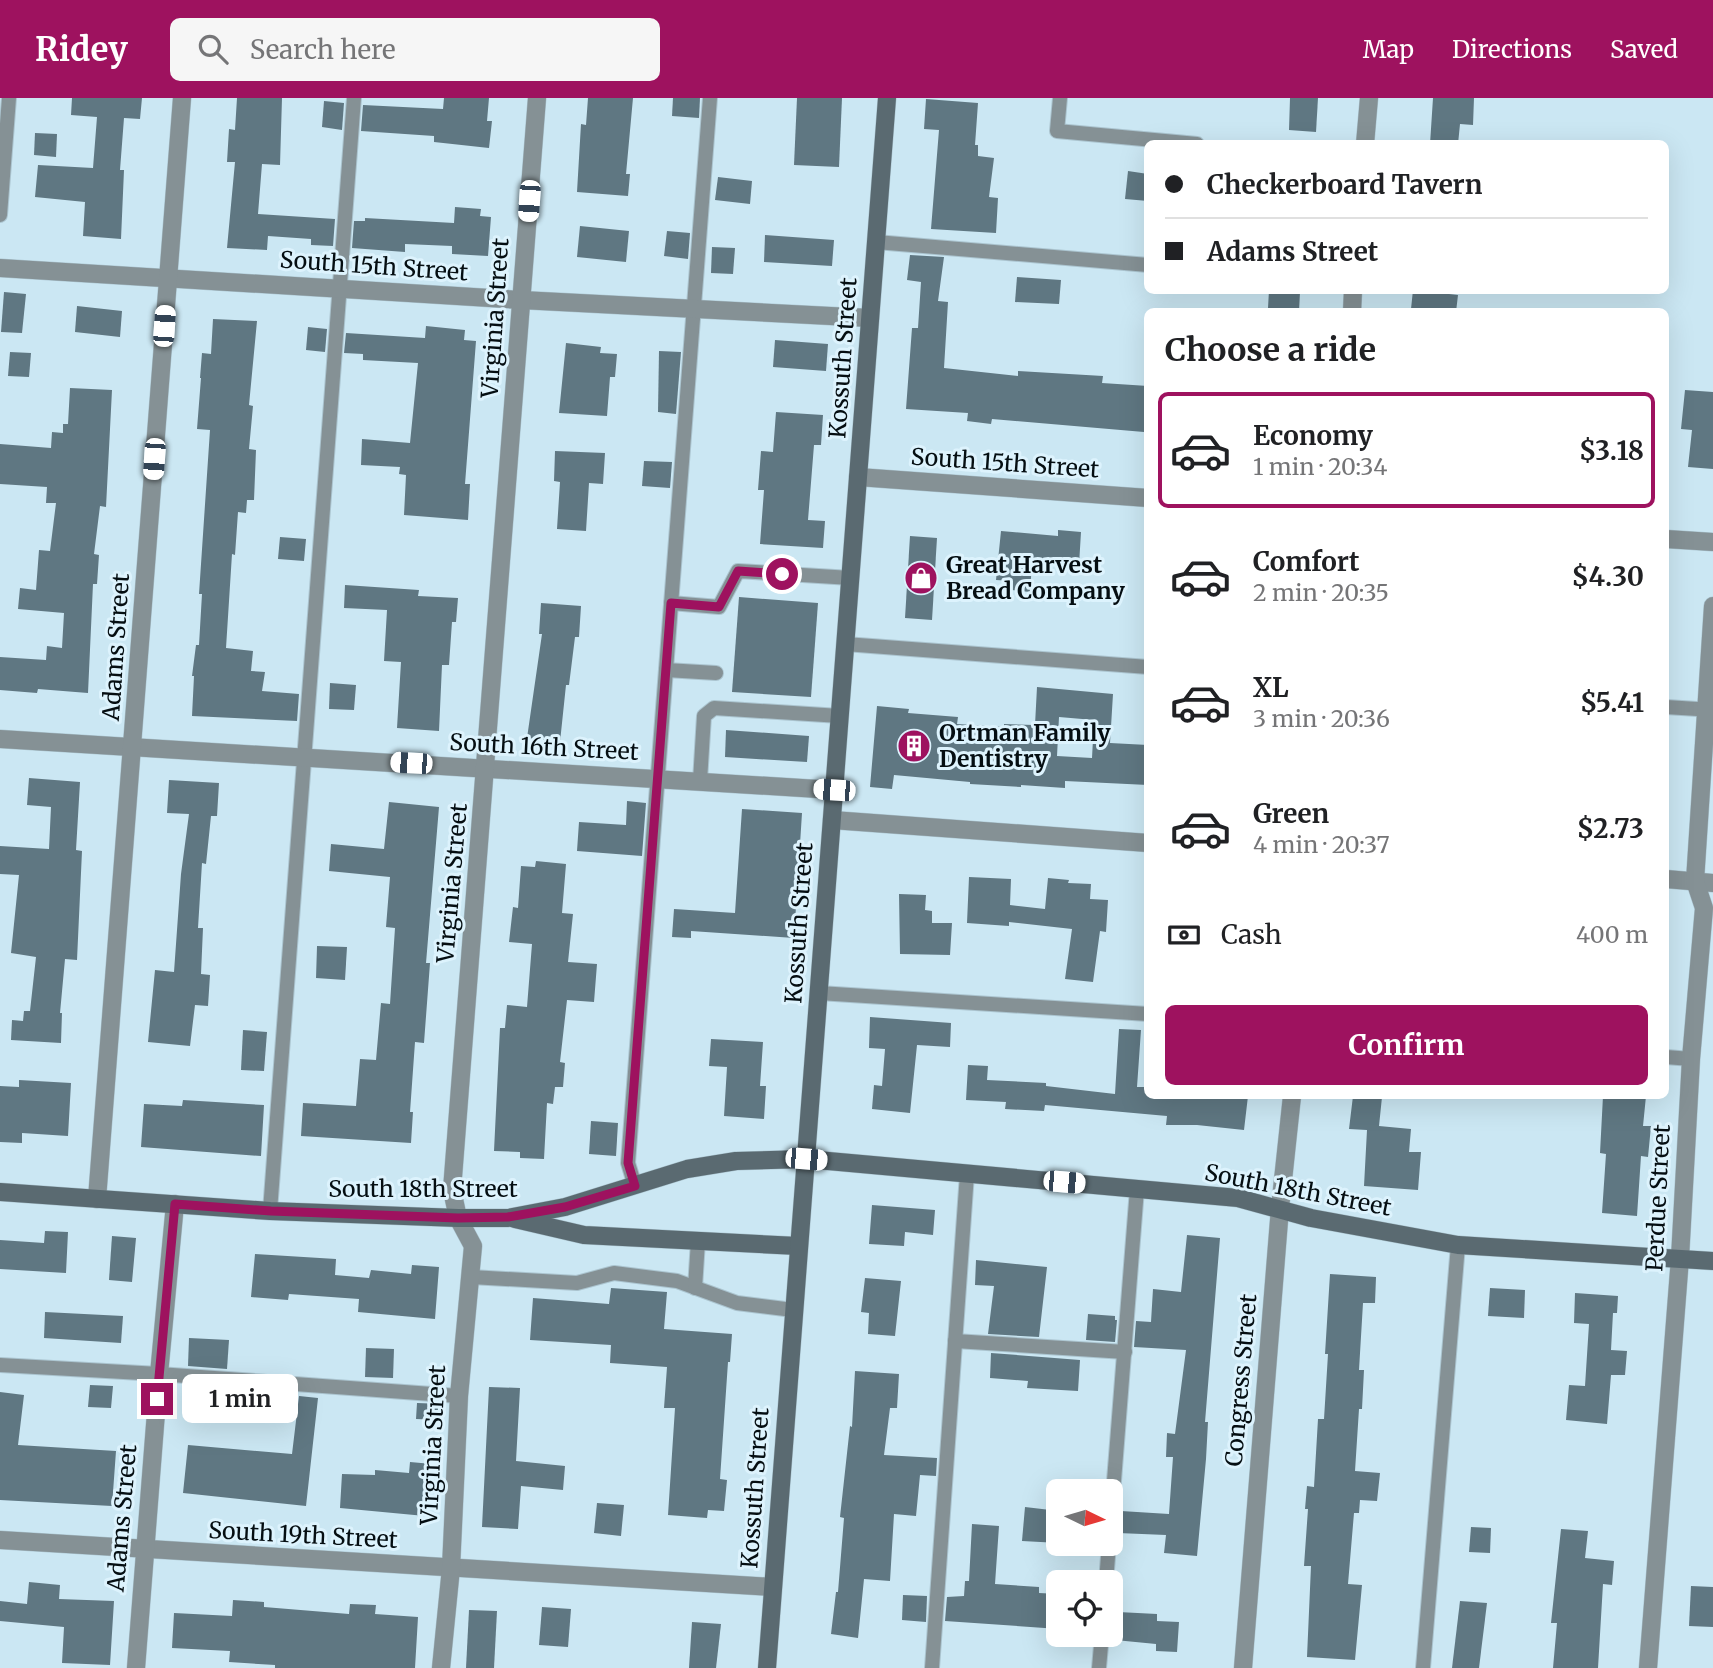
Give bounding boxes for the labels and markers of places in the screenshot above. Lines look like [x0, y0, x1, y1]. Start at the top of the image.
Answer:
place label: Great Harvest Bread Company [946, 550, 1125, 605]
shop icon: Great Harvest Bread Company [902, 559, 940, 597]
place label: Ortman Family Dentistry [939, 718, 1111, 773]
building icon: Ortman Family Dentistry [895, 727, 933, 765]

